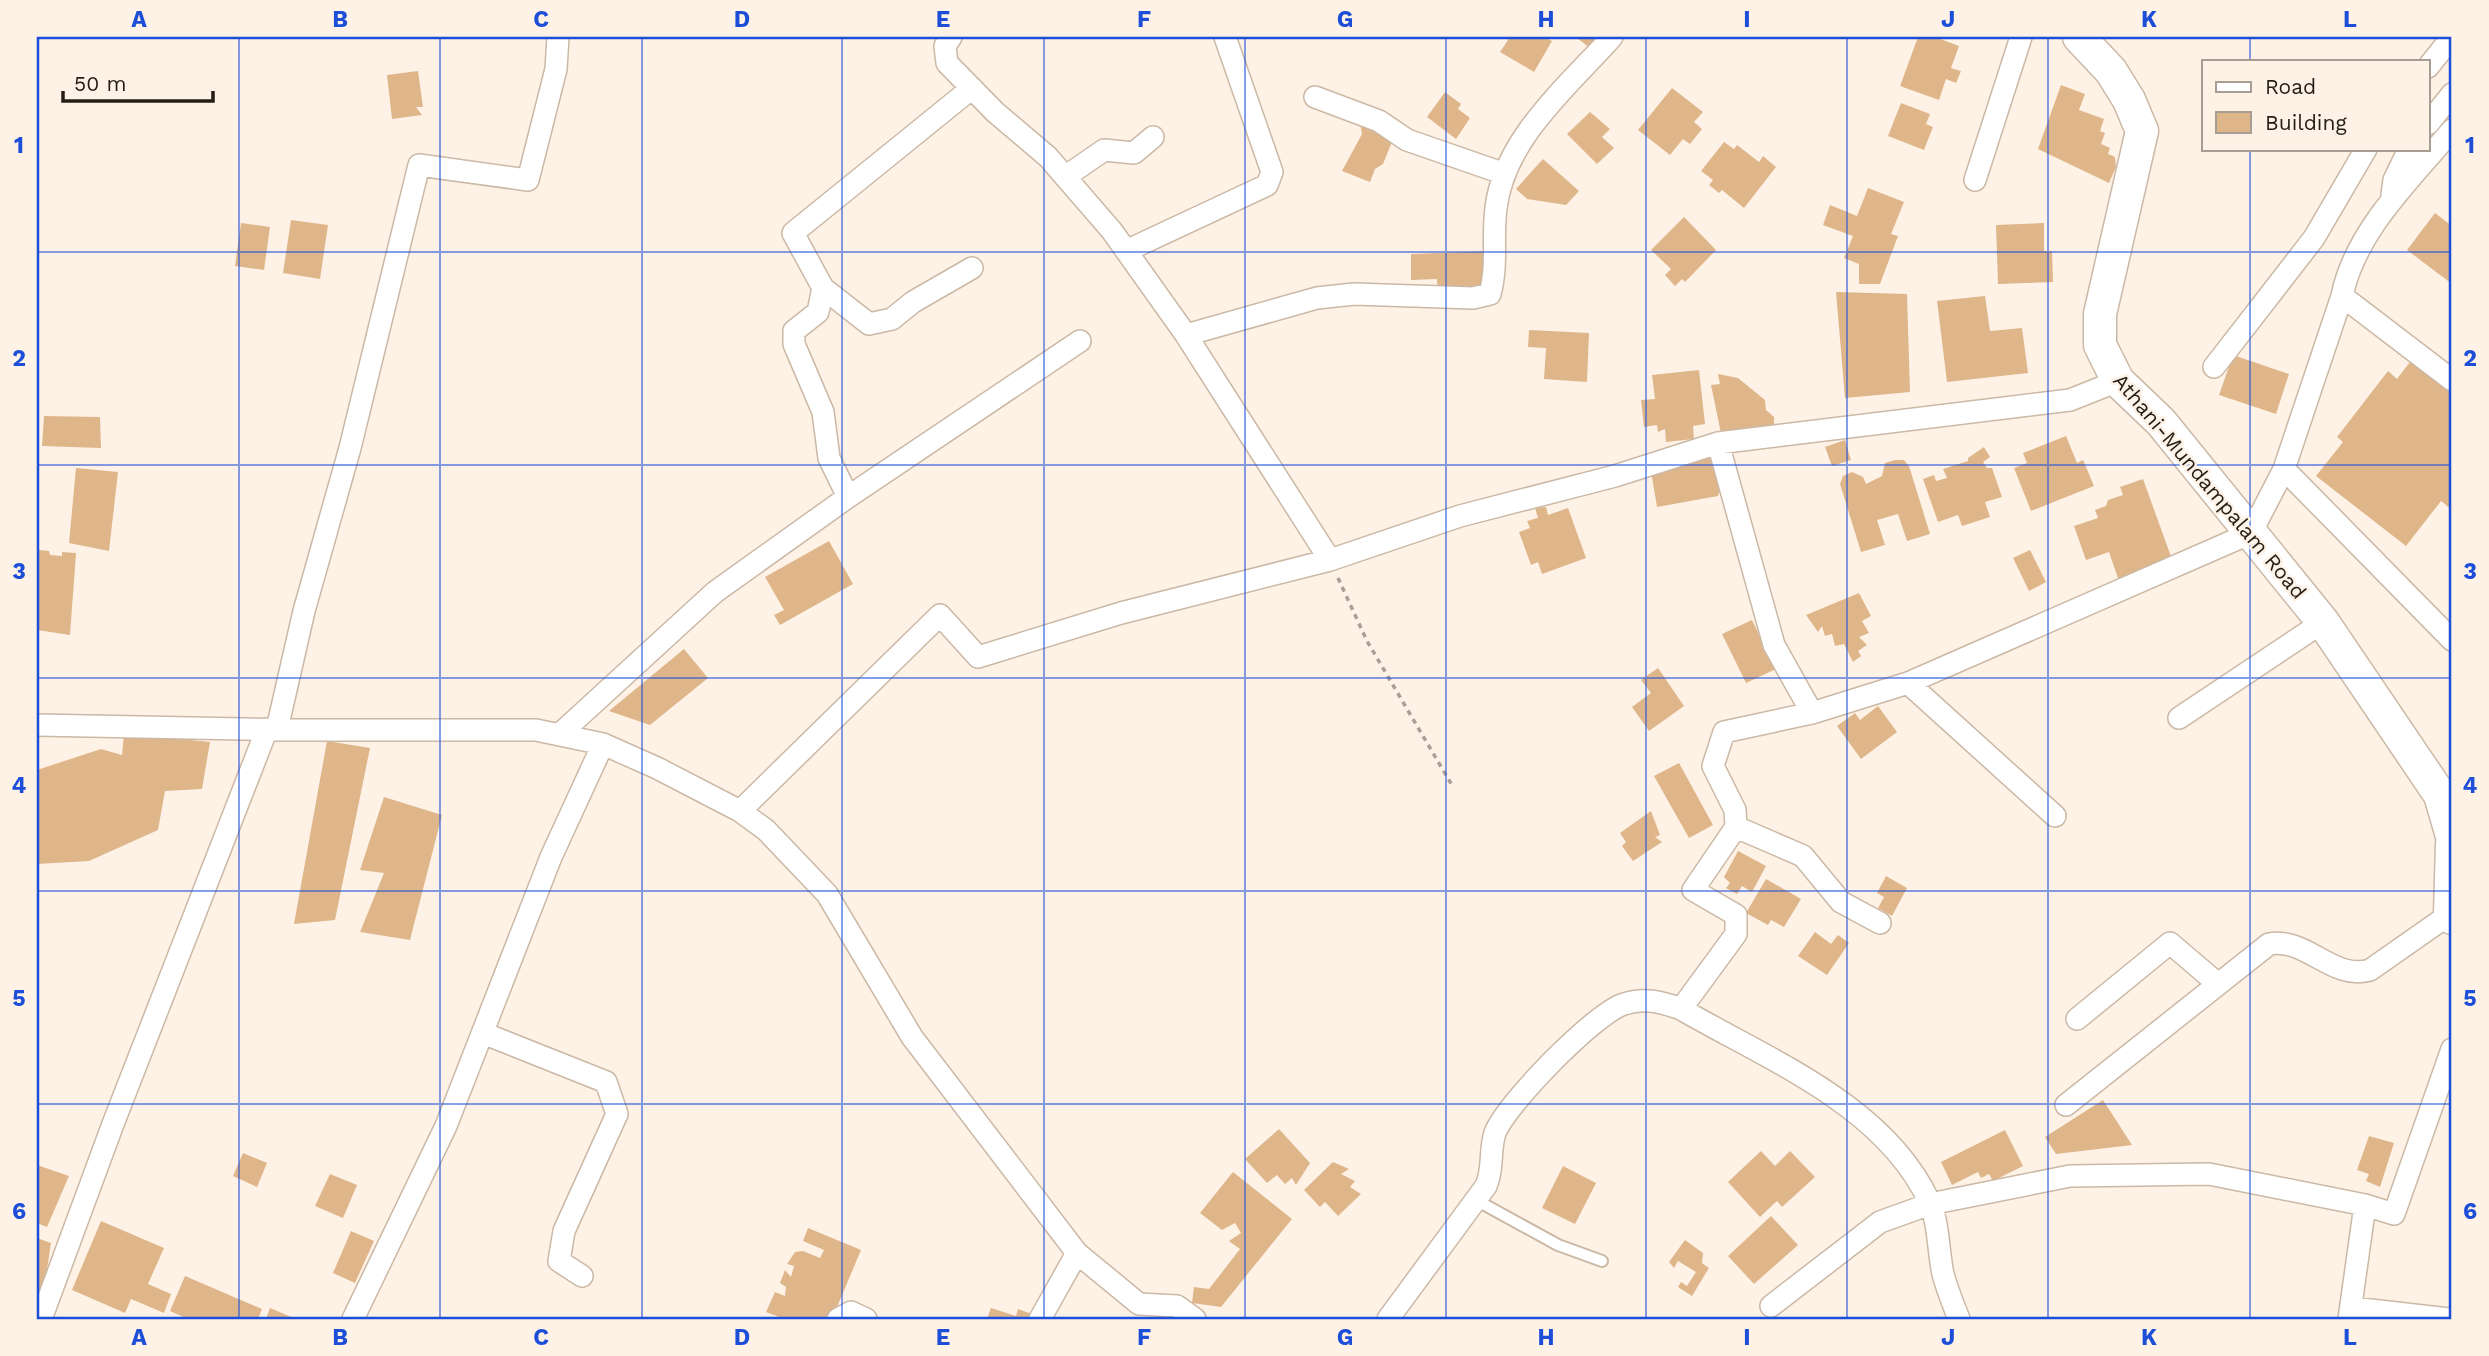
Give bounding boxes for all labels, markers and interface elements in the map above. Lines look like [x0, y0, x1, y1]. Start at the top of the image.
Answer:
text: A [131, 6, 147, 33]
text: B [332, 6, 348, 33]
text: C [533, 6, 549, 33]
text: D [734, 6, 750, 33]
text: E [936, 6, 950, 33]
text: F [1137, 6, 1151, 33]
text: G [1337, 6, 1353, 33]
text: H [1537, 6, 1555, 33]
text: I [1743, 6, 1751, 33]
text: J [1941, 6, 1955, 33]
text: K [2141, 6, 2157, 33]
text: L [2343, 6, 2357, 33]
scale bar [63, 60, 214, 104]
legend [2202, 60, 2430, 150]
text: 50 m [74, 71, 126, 96]
text: Road [2265, 74, 2316, 99]
text: Building [2265, 110, 2347, 135]
text: 1 [14, 132, 24, 159]
text: 1 [2465, 132, 2475, 159]
text: 2 [12, 345, 26, 372]
text: 2 [2463, 345, 2477, 372]
street label: Athani-Mundampalam Road [2108, 368, 2312, 604]
text: 3 [12, 558, 26, 585]
text: 3 [2463, 558, 2477, 585]
text: 4 [12, 772, 27, 799]
text: 4 [2463, 772, 2478, 799]
text: 5 [12, 985, 26, 1012]
text: 5 [2463, 985, 2477, 1012]
text: 6 [12, 1198, 26, 1225]
text: 6 [2463, 1198, 2477, 1225]
text: A [131, 1324, 147, 1351]
text: B [332, 1324, 348, 1351]
text: C [533, 1324, 549, 1351]
text: D [734, 1324, 750, 1351]
text: E [936, 1324, 950, 1351]
text: F [1137, 1324, 1151, 1351]
text: G [1337, 1324, 1353, 1351]
text: H [1537, 1324, 1555, 1351]
text: I [1743, 1324, 1751, 1351]
text: J [1941, 1324, 1955, 1351]
text: K [2141, 1324, 2157, 1351]
text: L [2343, 1324, 2357, 1351]

